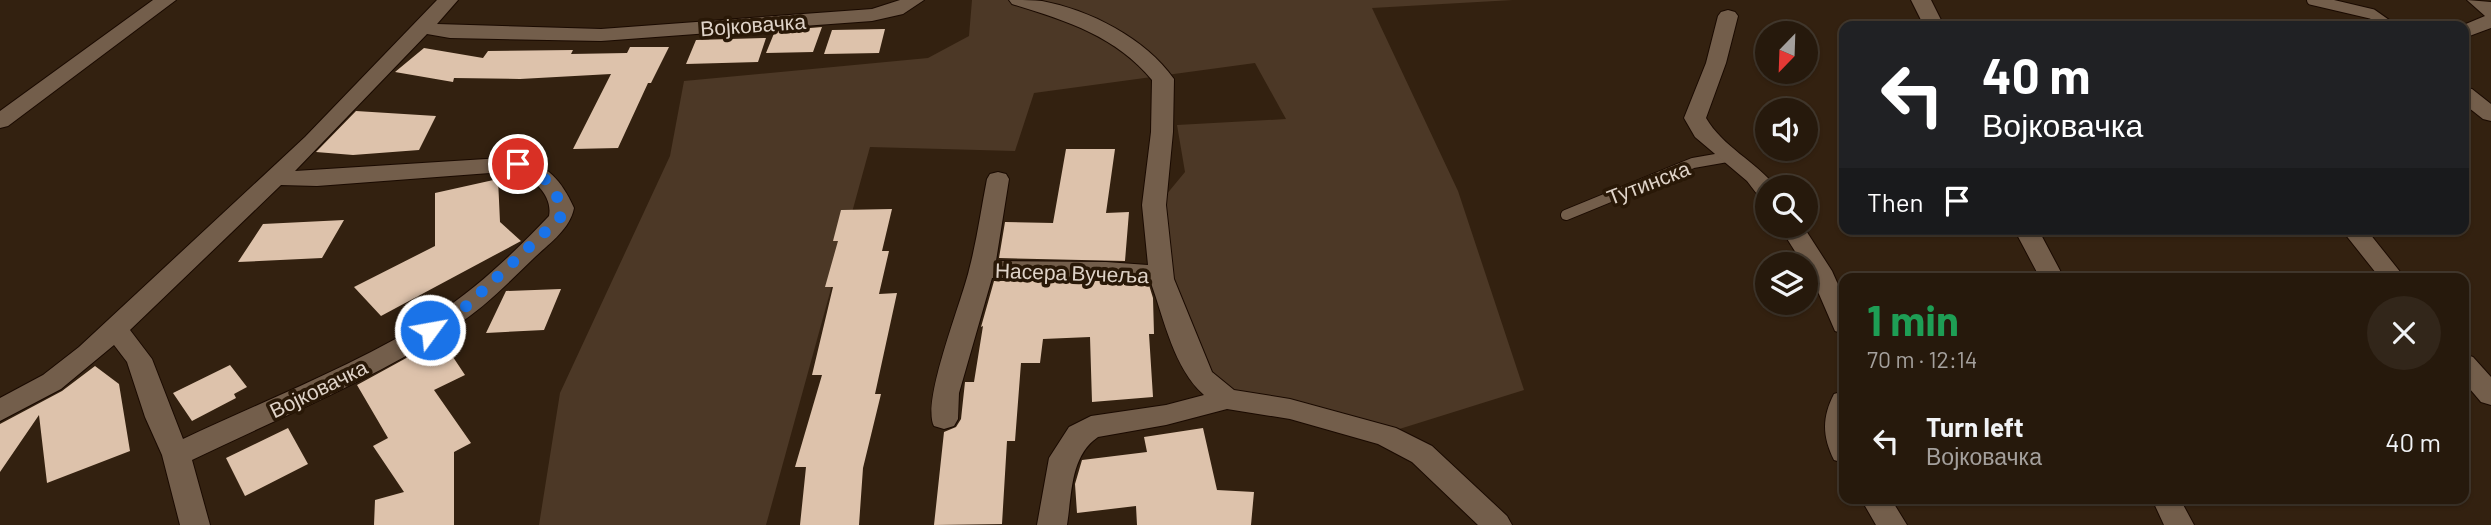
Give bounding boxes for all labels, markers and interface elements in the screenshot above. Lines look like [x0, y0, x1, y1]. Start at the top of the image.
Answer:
street label: Војковачка [699, 8, 807, 40]
north arrow [1755, 21, 1818, 84]
map controls [1755, 21, 1818, 315]
text: 40 m [1982, 45, 2090, 104]
icon: left [1867, 49, 1958, 140]
button: sound [1755, 98, 1818, 161]
text: Војковачка [1982, 105, 2143, 143]
pin [488, 134, 548, 194]
icon: arrive [499, 145, 537, 183]
street label: Тутинска [1603, 155, 1693, 209]
button: search [1755, 175, 1818, 238]
icon: arrive [1938, 182, 1976, 220]
text: Then [1867, 186, 1924, 217]
button: layers [1755, 252, 1818, 315]
street label: Насера Вучеља [995, 257, 1150, 287]
position arrow [393, 293, 467, 367]
text: 1 min [1867, 294, 1959, 344]
button: close [2367, 296, 2441, 370]
text: 70 m · 12:14 [1867, 345, 1977, 373]
street label: Војковачка [265, 353, 371, 422]
text: Turn left [1926, 411, 2024, 442]
icon: left [1867, 422, 1905, 460]
text: 40 m [2385, 426, 2441, 457]
text: Војковачка [1926, 442, 2042, 470]

